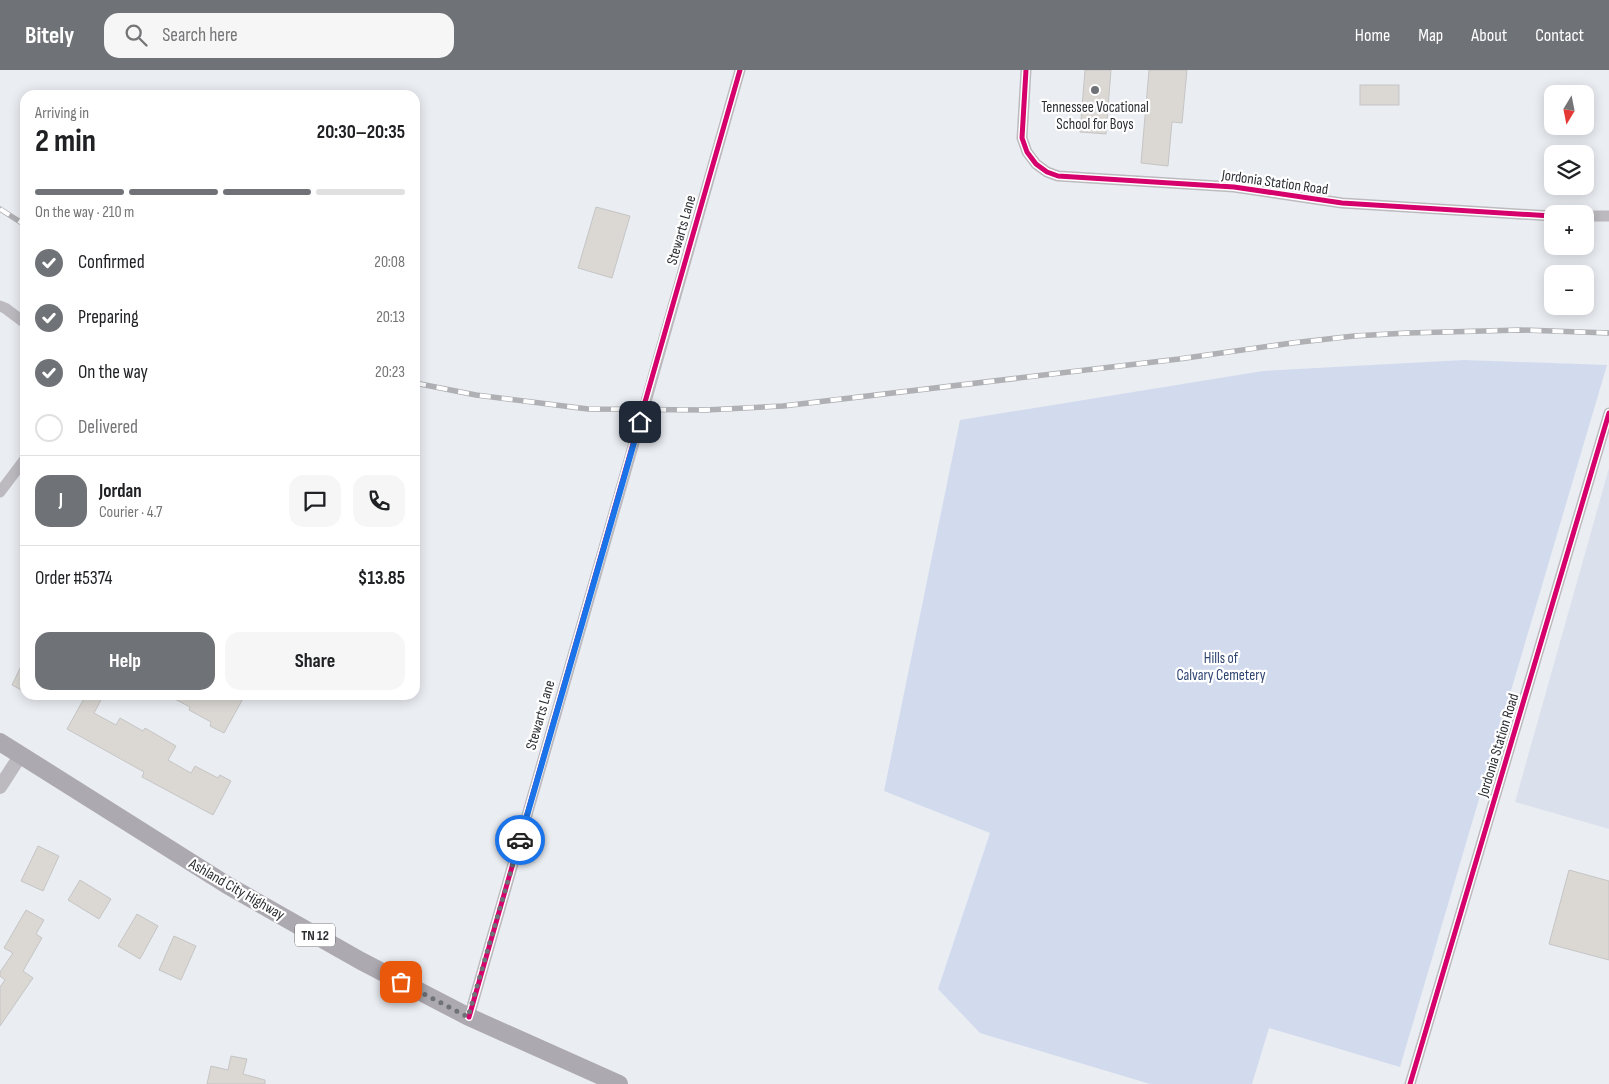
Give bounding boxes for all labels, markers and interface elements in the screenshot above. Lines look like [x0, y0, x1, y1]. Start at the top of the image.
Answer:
search box [104, 13, 454, 58]
text: Bitely [25, 21, 74, 50]
icon: search [122, 21, 150, 49]
text: Search here [162, 24, 238, 47]
text: Home [1355, 25, 1390, 46]
text: Map [1418, 25, 1443, 46]
text: About [1471, 25, 1507, 46]
text: Contact [1535, 25, 1584, 46]
marker: Tennessee Vocational School for Boys [1089, 84, 1101, 96]
north arrow [1544, 85, 1594, 135]
map controls [1544, 85, 1594, 315]
place label: Tennessee Vocational School for Boys [1041, 98, 1149, 134]
text: Arriving in [35, 104, 89, 123]
text: 20:30–20:35 [317, 121, 405, 144]
text: 2 min [35, 122, 96, 161]
button: layers [1544, 145, 1594, 195]
street label: Jordonia Station Road [1219, 165, 1329, 199]
street label: Stewarts Lane [663, 193, 700, 267]
text: On the way · 210 m [35, 203, 134, 222]
button: + [1544, 205, 1594, 255]
icon: check [35, 249, 63, 277]
text: Confirmed [78, 251, 145, 274]
text: 20:08 [374, 253, 405, 272]
button: − [1544, 265, 1594, 315]
icon: check [35, 304, 63, 332]
text: Preparing [78, 306, 139, 329]
text: 20:13 [376, 308, 405, 327]
icon: check [35, 359, 63, 387]
text: On the way [78, 361, 148, 384]
text: 20:23 [375, 363, 405, 382]
pin [619, 401, 661, 443]
icon: home [626, 408, 654, 436]
text: Delivered [78, 416, 138, 439]
button: chat [289, 475, 341, 527]
button: phone [353, 475, 405, 527]
text: Jordan [99, 480, 142, 503]
text: J [59, 489, 63, 512]
text: Courier · 4.7 [99, 503, 162, 522]
text: Order #5374 [35, 567, 112, 590]
text: $13.85 [358, 567, 405, 590]
button: Help [35, 632, 215, 690]
button: Share [225, 632, 405, 690]
park label: Hills of Calvary Cemetery [1176, 649, 1266, 685]
street label: Stewarts Lane [522, 678, 559, 752]
street label: Jordonia Station Road [1473, 691, 1523, 800]
courier [495, 815, 545, 865]
icon: car [506, 826, 534, 854]
street label: Ashland City Highway [185, 854, 288, 925]
road number: TN 12 [295, 924, 335, 946]
pin [380, 961, 422, 1003]
icon: bag [387, 968, 415, 996]

